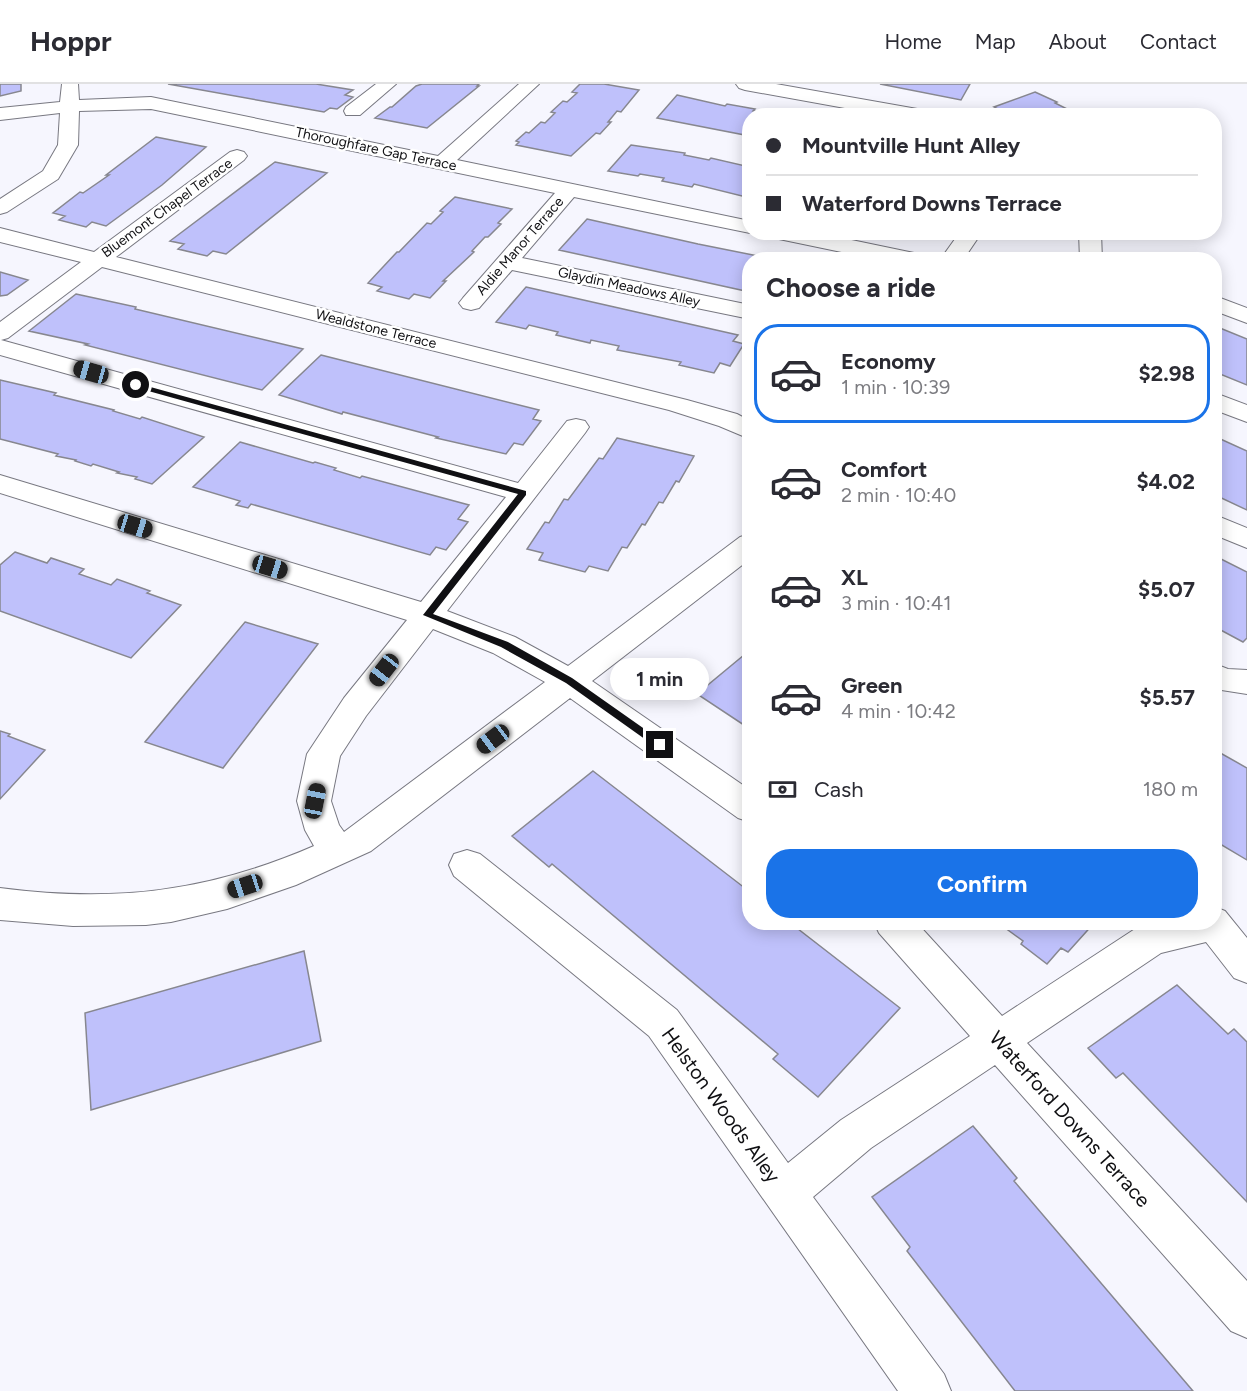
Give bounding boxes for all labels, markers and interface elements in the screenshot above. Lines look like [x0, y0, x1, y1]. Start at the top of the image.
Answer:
text: Hoppr [30, 24, 112, 58]
text: Home [885, 29, 942, 54]
text: Map [975, 29, 1016, 54]
text: About [1049, 29, 1107, 54]
text: Contact [1140, 29, 1217, 54]
street label: Thoroughfare Gap Terrace [294, 124, 458, 174]
text: Mountville Hunt Alley [802, 132, 1020, 159]
street label: Bluemont Chapel Terrace [98, 155, 236, 261]
text: Waterford Downs Terrace [802, 190, 1062, 217]
street label: Aldie Manor Terrace [473, 193, 567, 299]
street label: Glaydin Meadows Alley [556, 264, 702, 311]
text: Choose a ride [766, 271, 935, 304]
street label: Wealdstone Terrace [314, 306, 439, 352]
icon: car [769, 347, 823, 401]
text: Economy [841, 348, 936, 375]
car [71, 358, 111, 386]
text: $2.98 [1138, 360, 1195, 387]
route start [122, 371, 149, 398]
text: 1 min · 10:39 [841, 375, 950, 399]
icon: car [769, 455, 823, 509]
text: Comfort [841, 456, 927, 483]
text: $4.02 [1136, 468, 1195, 495]
text: 2 min · 10:40 [841, 483, 956, 507]
car [115, 512, 155, 540]
car [250, 553, 290, 581]
icon: car [769, 563, 823, 617]
text: XL [841, 564, 868, 591]
text: $5.07 [1138, 576, 1195, 603]
text: 3 min · 10:41 [841, 591, 951, 615]
car [366, 650, 402, 690]
callout: 1 min [610, 658, 710, 700]
text: 1 min [636, 667, 683, 691]
icon: car [769, 671, 823, 725]
text: Green [841, 672, 903, 699]
text: $5.57 [1140, 684, 1195, 711]
text: 4 min · 10:42 [841, 699, 956, 723]
car [473, 721, 513, 757]
route end [646, 731, 673, 758]
icon: cash [766, 773, 799, 806]
text: Cash [814, 776, 864, 803]
text: 180 m [1143, 777, 1198, 801]
car [303, 782, 327, 820]
button: Confirm [766, 849, 1198, 918]
car [225, 872, 265, 900]
street label: Helston Woods Alley [657, 1023, 786, 1188]
street label: Waterford Downs Terrace [985, 1026, 1155, 1212]

